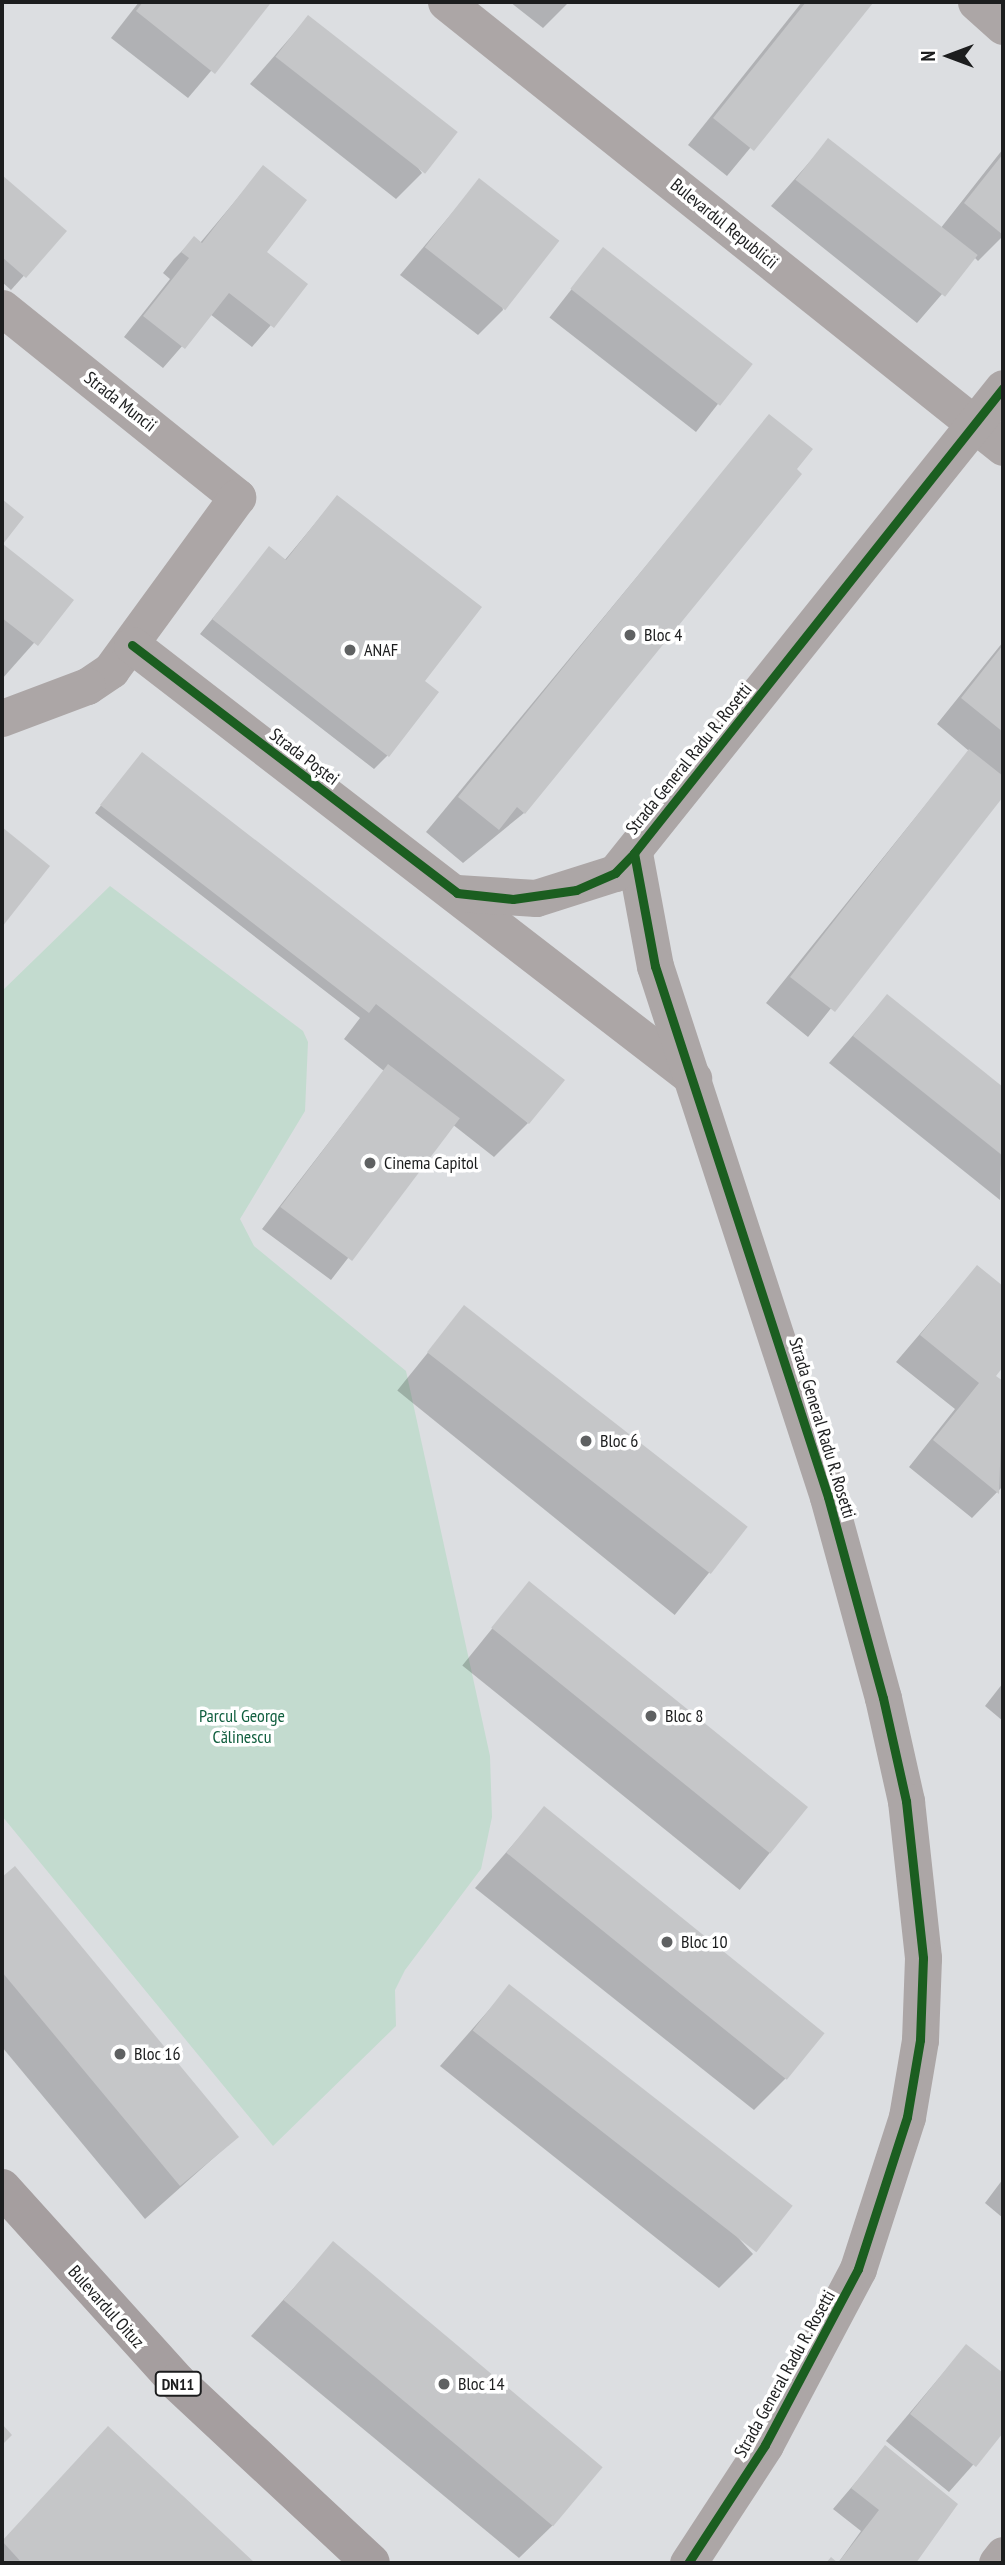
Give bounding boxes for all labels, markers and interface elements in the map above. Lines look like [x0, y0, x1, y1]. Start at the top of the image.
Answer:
north arrow [914, 21, 984, 91]
text: N [916, 51, 940, 61]
street label: Bulevardul Republicii [666, 174, 782, 274]
street label: Strada Muncii [80, 367, 160, 437]
place label: Bloc 4 [644, 624, 683, 646]
marker: Bloc 4 [622, 627, 638, 643]
place label: ANAF [364, 639, 398, 661]
marker: ANAF [342, 642, 358, 658]
street label: Strada General Radu R. Rosetti [621, 679, 757, 839]
street label: Strada Poștei [265, 724, 343, 790]
place label: Cinema Capitol [384, 1152, 478, 1174]
marker: Cinema Capitol [362, 1155, 378, 1171]
street label: Strada General Radu R. Rosetti [784, 1334, 860, 1522]
place label: Bloc 6 [600, 1430, 639, 1452]
marker: Bloc 6 [578, 1433, 594, 1449]
place label: Bloc 8 [665, 1705, 704, 1727]
park label: Parcul George Călinescu [199, 1706, 285, 1748]
marker: Bloc 8 [643, 1708, 659, 1724]
place label: Bloc 10 [681, 1931, 728, 1953]
marker: Bloc 10 [659, 1934, 675, 1950]
place label: Bloc 16 [134, 2043, 181, 2065]
marker: Bloc 16 [112, 2046, 128, 2062]
street label: Bulevardul Oituz [63, 2261, 149, 2353]
street label: Strada General Radu R. Rosetti [730, 2286, 840, 2462]
road number: DN11 [154, 2372, 202, 2396]
place label: Bloc 14 [458, 2373, 505, 2395]
marker: Bloc 14 [436, 2376, 452, 2392]

